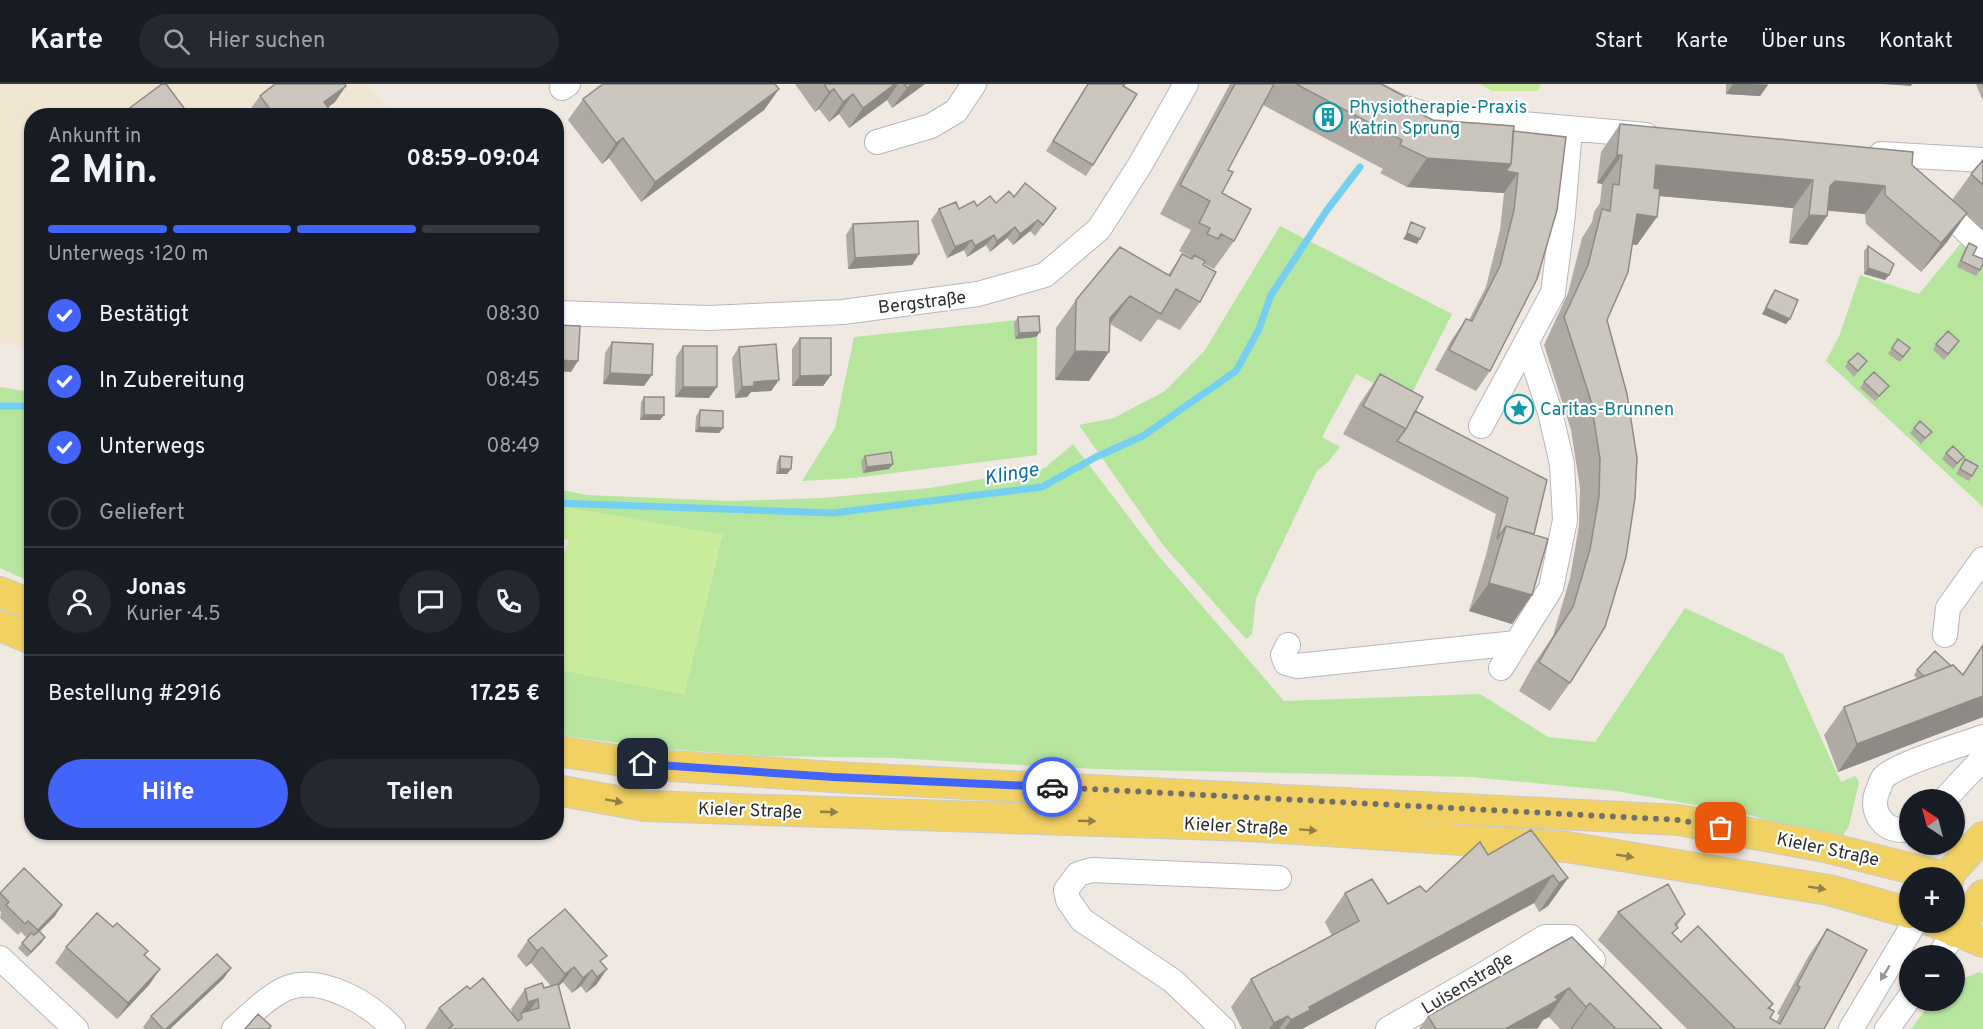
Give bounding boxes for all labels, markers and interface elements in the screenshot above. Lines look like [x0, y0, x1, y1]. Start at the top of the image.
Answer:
search box [139, 14, 559, 68]
text: Karte [30, 23, 103, 59]
icon: search [160, 25, 193, 58]
text: Hier suchen [208, 28, 325, 55]
text: Start [1595, 28, 1643, 55]
text: Karte [1676, 28, 1728, 55]
text: Über uns [1761, 28, 1846, 55]
text: Kontakt [1879, 28, 1953, 55]
place label: Physiotherapie-Praxis Katrin Sprung [1349, 97, 1527, 141]
building icon: Physiotherapie-Praxis Katrin Sprung [1312, 101, 1344, 133]
text: Ankunft in [48, 124, 141, 150]
text: 08:59–09:04 [406, 146, 540, 173]
text: 2 Min. [48, 148, 157, 197]
text: Unterwegs · 120 m [48, 242, 208, 268]
street label: Bergstraße [877, 287, 968, 320]
icon: check [48, 299, 81, 332]
text: Bestätigt [99, 302, 189, 329]
text: 08:30 [486, 302, 540, 328]
icon: check [48, 365, 81, 398]
text: In Zubereitung [99, 368, 245, 395]
text: 08:45 [486, 368, 540, 394]
place icon: Caritas-Brunnen [1503, 393, 1535, 425]
place label: Caritas-Brunnen [1540, 399, 1674, 422]
icon: check [48, 431, 81, 464]
text: Unterwegs [99, 434, 205, 461]
text: 08:49 [486, 434, 540, 460]
water label: Klinge [982, 457, 1041, 493]
text: Geliefert [99, 500, 185, 527]
button: person [48, 570, 111, 633]
button: chat [399, 570, 462, 633]
button: phone [477, 570, 540, 633]
text: Jonas [126, 575, 187, 602]
text: Kurier · 4.5 [126, 602, 221, 628]
text: Bestellung #2916 [48, 681, 222, 708]
text: 17.25 € [471, 681, 540, 708]
pin [617, 738, 668, 789]
icon: home [626, 747, 659, 780]
courier [1022, 757, 1082, 817]
button: Hilfe [48, 759, 288, 828]
button: Teilen [300, 759, 540, 828]
icon: car [1036, 771, 1069, 804]
north arrow [1899, 789, 1965, 855]
map controls [1899, 789, 1965, 1011]
one-way arrow [605, 797, 624, 806]
street label: Kieler Straße [697, 798, 803, 825]
pin [1695, 802, 1746, 853]
one-way arrow [820, 807, 839, 817]
icon: bag [1704, 811, 1737, 844]
street label: Kieler Straße [1183, 813, 1289, 842]
one-way arrow [1078, 816, 1097, 825]
one-way arrow [1299, 825, 1318, 835]
street label: Kieler Straße [1774, 828, 1881, 873]
one-way arrow [1616, 852, 1635, 861]
button: + [1899, 867, 1965, 933]
one-way arrow [1808, 884, 1827, 893]
button: − [1899, 945, 1965, 1011]
street label: Luisenstraße [1418, 948, 1518, 1021]
one-way arrow [1880, 965, 1890, 982]

